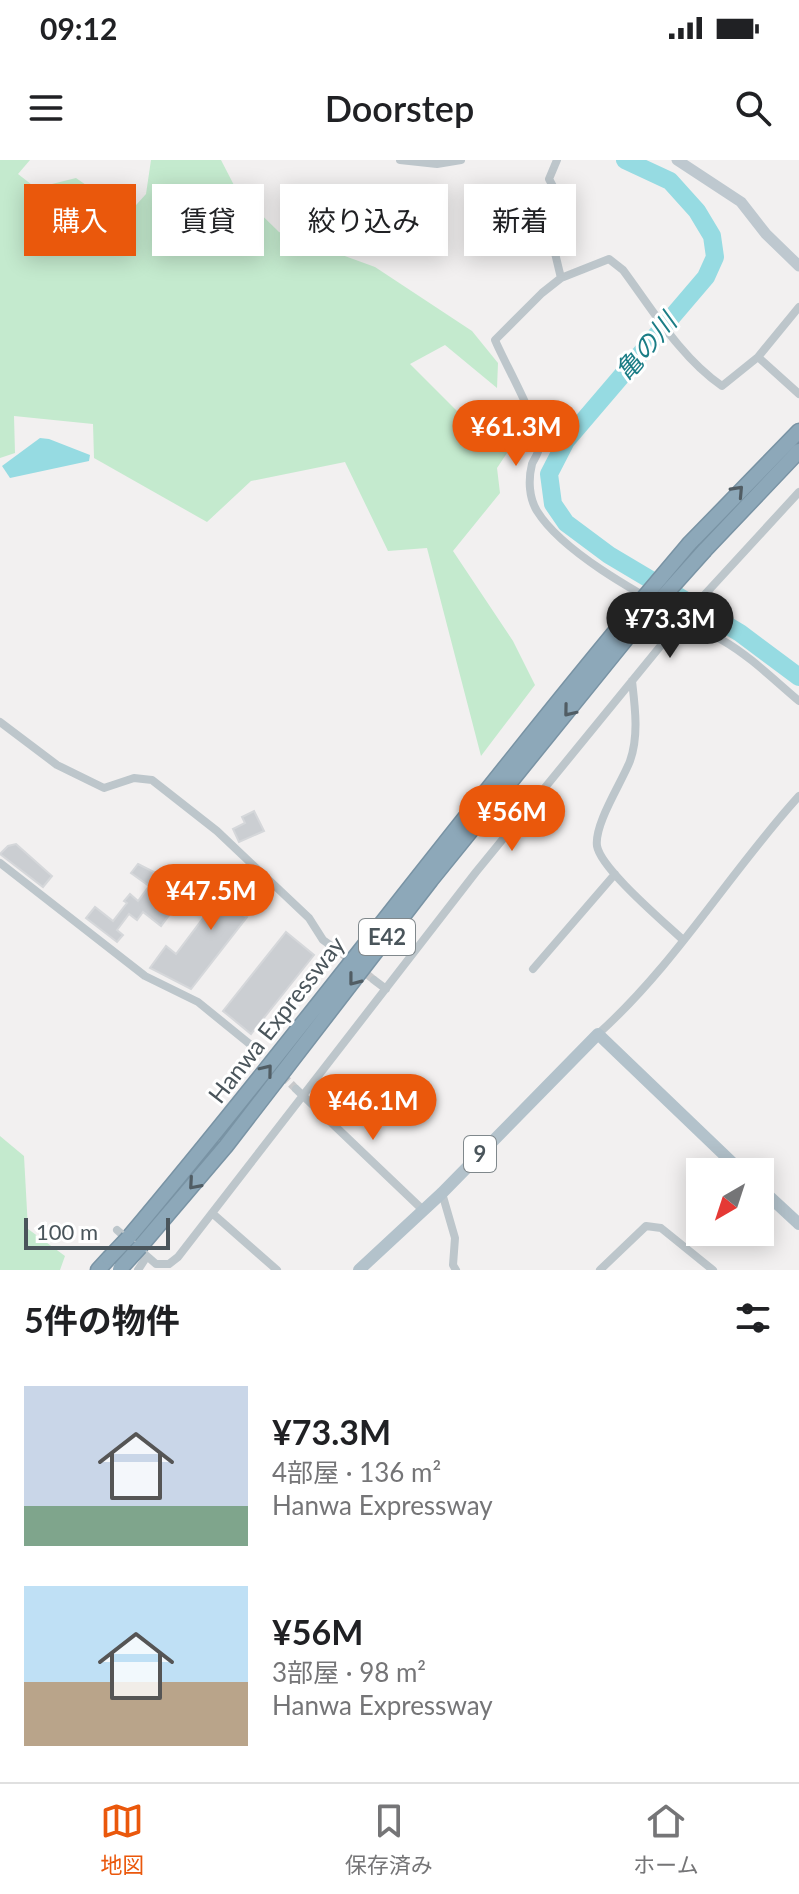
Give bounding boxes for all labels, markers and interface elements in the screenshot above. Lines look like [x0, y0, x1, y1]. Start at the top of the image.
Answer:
text: 09:12 [40, 10, 117, 46]
icon: menu [24, 86, 68, 130]
text: Doorstep [325, 86, 474, 130]
icon: search [731, 86, 775, 130]
chip: 購入 [24, 184, 136, 256]
chip: 賃貸 [152, 184, 264, 256]
chip: 絞り込み [280, 184, 448, 256]
chip: 新着 [464, 184, 576, 256]
water label: 亀の川 [608, 304, 684, 387]
pin: ¥61.3M [451, 400, 581, 468]
text: ¥61.3M [470, 410, 562, 442]
one-way arrow [728, 486, 743, 500]
pin: ¥73.3M [605, 592, 735, 660]
text: ¥73.3M [624, 602, 716, 634]
one-way arrow [564, 702, 578, 717]
pin: ¥56M [465, 785, 559, 853]
text: ¥56M [477, 795, 547, 827]
pin: ¥47.5M [146, 864, 276, 932]
text: ¥47.5M [165, 874, 257, 906]
road number: E42 [359, 919, 415, 955]
street label: Hanwa Expressway [202, 929, 350, 1108]
one-way arrow [350, 971, 364, 986]
one-way arrow [257, 1065, 272, 1079]
pin: ¥46.1M [308, 1074, 438, 1142]
text: ¥46.1M [327, 1084, 419, 1116]
road number: 9 [464, 1136, 496, 1172]
north arrow [686, 1158, 774, 1246]
map controls [686, 1158, 774, 1246]
one-way arrow [189, 1175, 203, 1189]
scale bar [24, 1214, 170, 1250]
text: 100 m [36, 1218, 98, 1245]
icon: filters [731, 1296, 775, 1340]
text: 5件の物件 [24, 1299, 180, 1340]
text: ¥73.3M [272, 1411, 391, 1452]
icon: home [88, 1418, 184, 1514]
text: 4部屋 · 136 m² [272, 1456, 441, 1488]
text: Hanwa Expressway [272, 1489, 493, 1521]
text: ¥56M [272, 1611, 363, 1652]
icon: home [88, 1618, 184, 1714]
text: 3部屋 · 98 m² [272, 1656, 426, 1688]
text: Hanwa Expressway [272, 1689, 493, 1721]
tab: 地図 [100, 1799, 144, 1879]
tab: 保存済み [345, 1799, 433, 1879]
tab: ホーム [633, 1799, 699, 1879]

